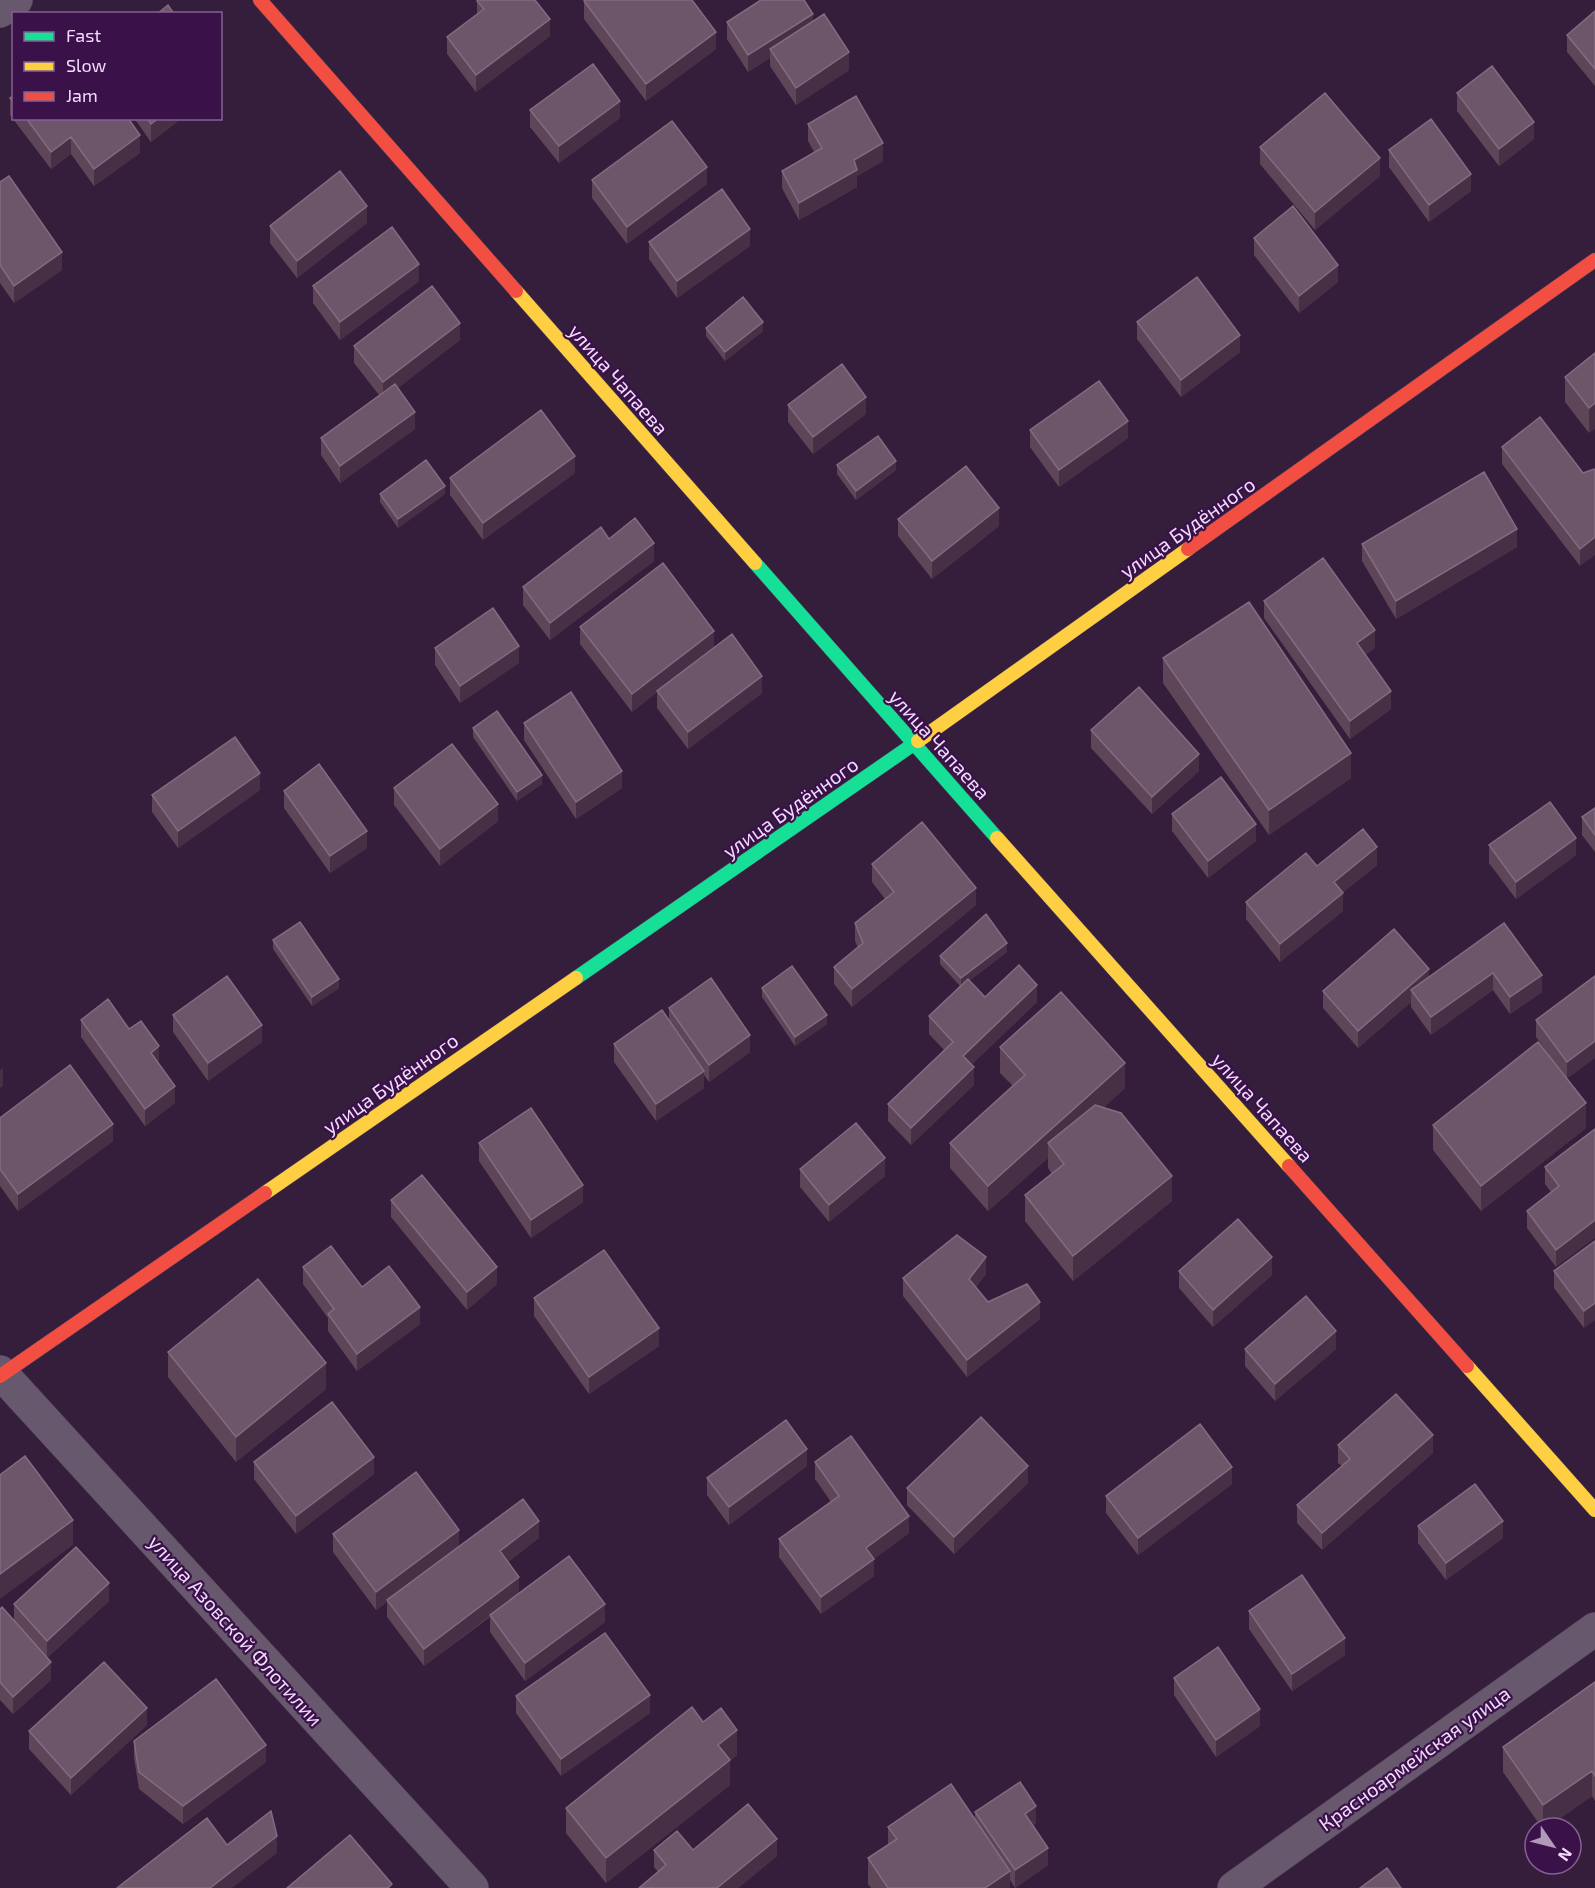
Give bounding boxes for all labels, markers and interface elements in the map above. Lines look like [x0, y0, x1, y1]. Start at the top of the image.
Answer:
legend [12, 12, 222, 120]
text: Fast [66, 24, 101, 46]
text: Slow [66, 54, 107, 76]
text: Jam [66, 84, 98, 106]
street label: улица Чапаева [563, 319, 674, 440]
street label: улица Будённого [1115, 471, 1260, 583]
street label: улица Чапаева [884, 684, 996, 804]
street label: улица Будённого [718, 751, 863, 863]
street label: улица Будённого [318, 1027, 463, 1139]
street label: улица Чапаева [1207, 1047, 1319, 1167]
street label: улица Азовской Флотилии [143, 1530, 328, 1731]
street label: Красноармейская улица [1314, 1681, 1515, 1836]
north arrow [1523, 1816, 1583, 1876]
text: N [1555, 1845, 1577, 1865]

